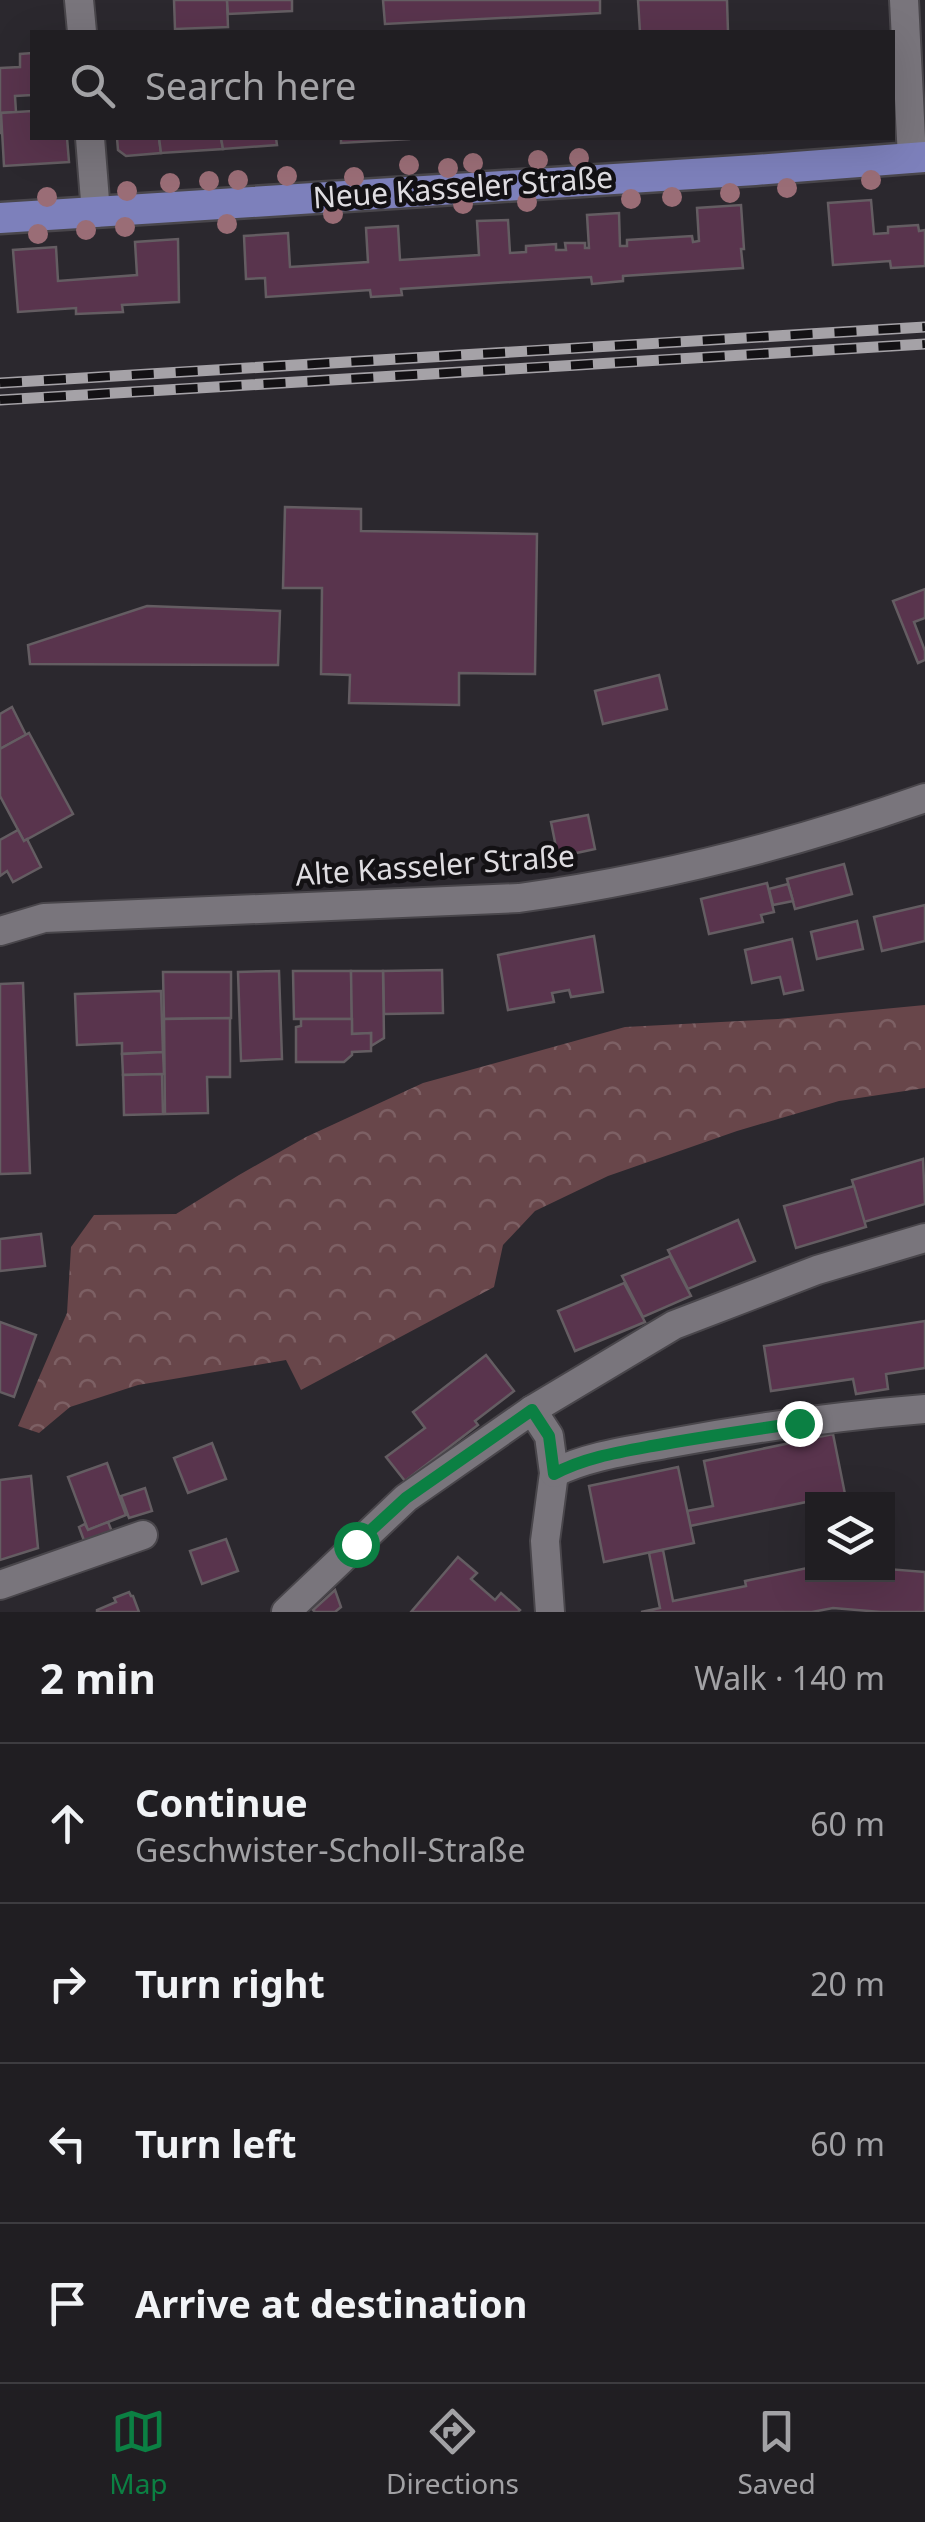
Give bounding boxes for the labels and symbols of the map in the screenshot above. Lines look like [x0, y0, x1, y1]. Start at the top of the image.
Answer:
street label: Neue Kasseler Straße [311, 156, 614, 217]
street label: Alte Kasseler Straße [294, 834, 576, 895]
route end [777, 1401, 823, 1447]
route start [334, 1522, 380, 1568]

